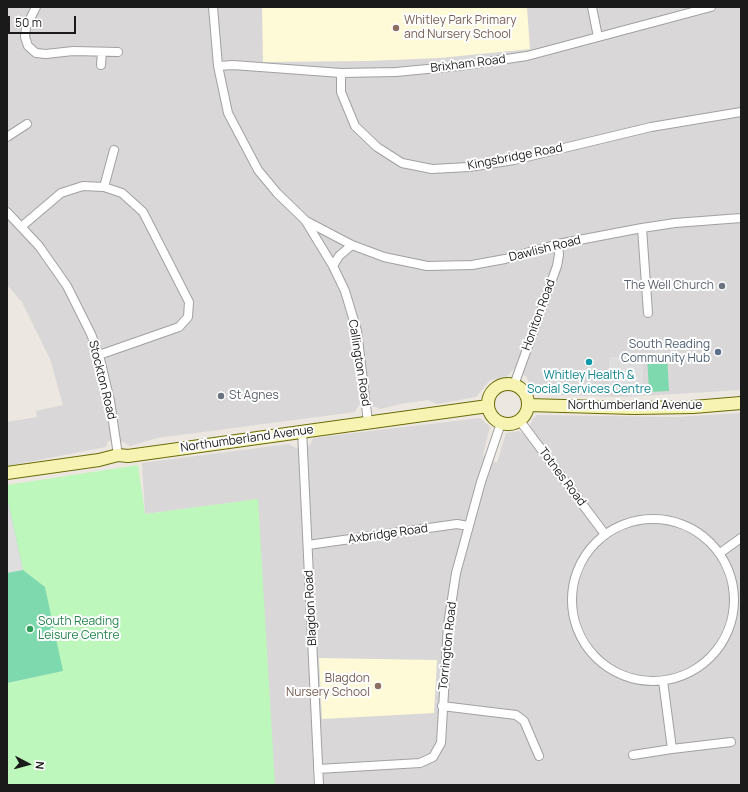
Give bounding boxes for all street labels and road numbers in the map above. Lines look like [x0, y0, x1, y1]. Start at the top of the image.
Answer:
street label: Brixham Road [430, 52, 506, 76]
street label: Kingsbridge Road [466, 141, 564, 173]
street label: Dawlish Road [508, 233, 582, 265]
street label: Honiton Road [519, 277, 559, 353]
street label: Callington Road [345, 319, 373, 407]
street label: Stockton Road [85, 339, 119, 421]
street label: Northumberland Avenue [568, 399, 702, 413]
street label: Northumberland Avenue [179, 423, 315, 455]
street label: Totnes Road [535, 445, 589, 509]
street label: Axbridge Road [347, 521, 429, 547]
street label: Blagdon Road [302, 570, 320, 646]
street label: Torrington Road [436, 601, 460, 691]

